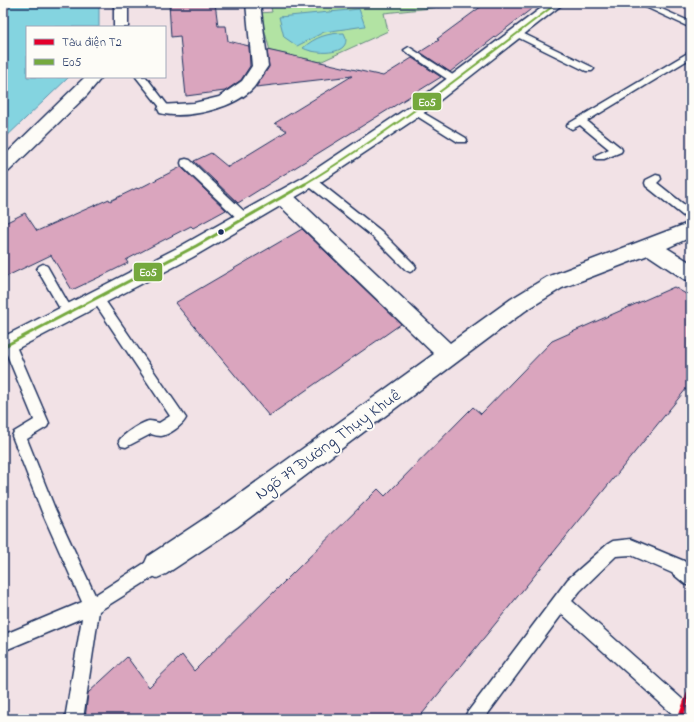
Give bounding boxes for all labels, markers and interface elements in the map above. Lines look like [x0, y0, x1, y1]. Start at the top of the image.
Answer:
legend [26, 26, 166, 78]
text: Tàu điện T2 [62, 34, 122, 52]
text: E05 [62, 54, 81, 72]
line badge: E05 [412, 92, 442, 111]
text: E05 [418, 95, 437, 111]
unlabelled marker [216, 227, 226, 237]
line badge: E05 [133, 262, 163, 282]
text: E05 [139, 265, 158, 281]
street label: Ngõ 79 Đường Thụy Khuê [250, 383, 407, 508]

